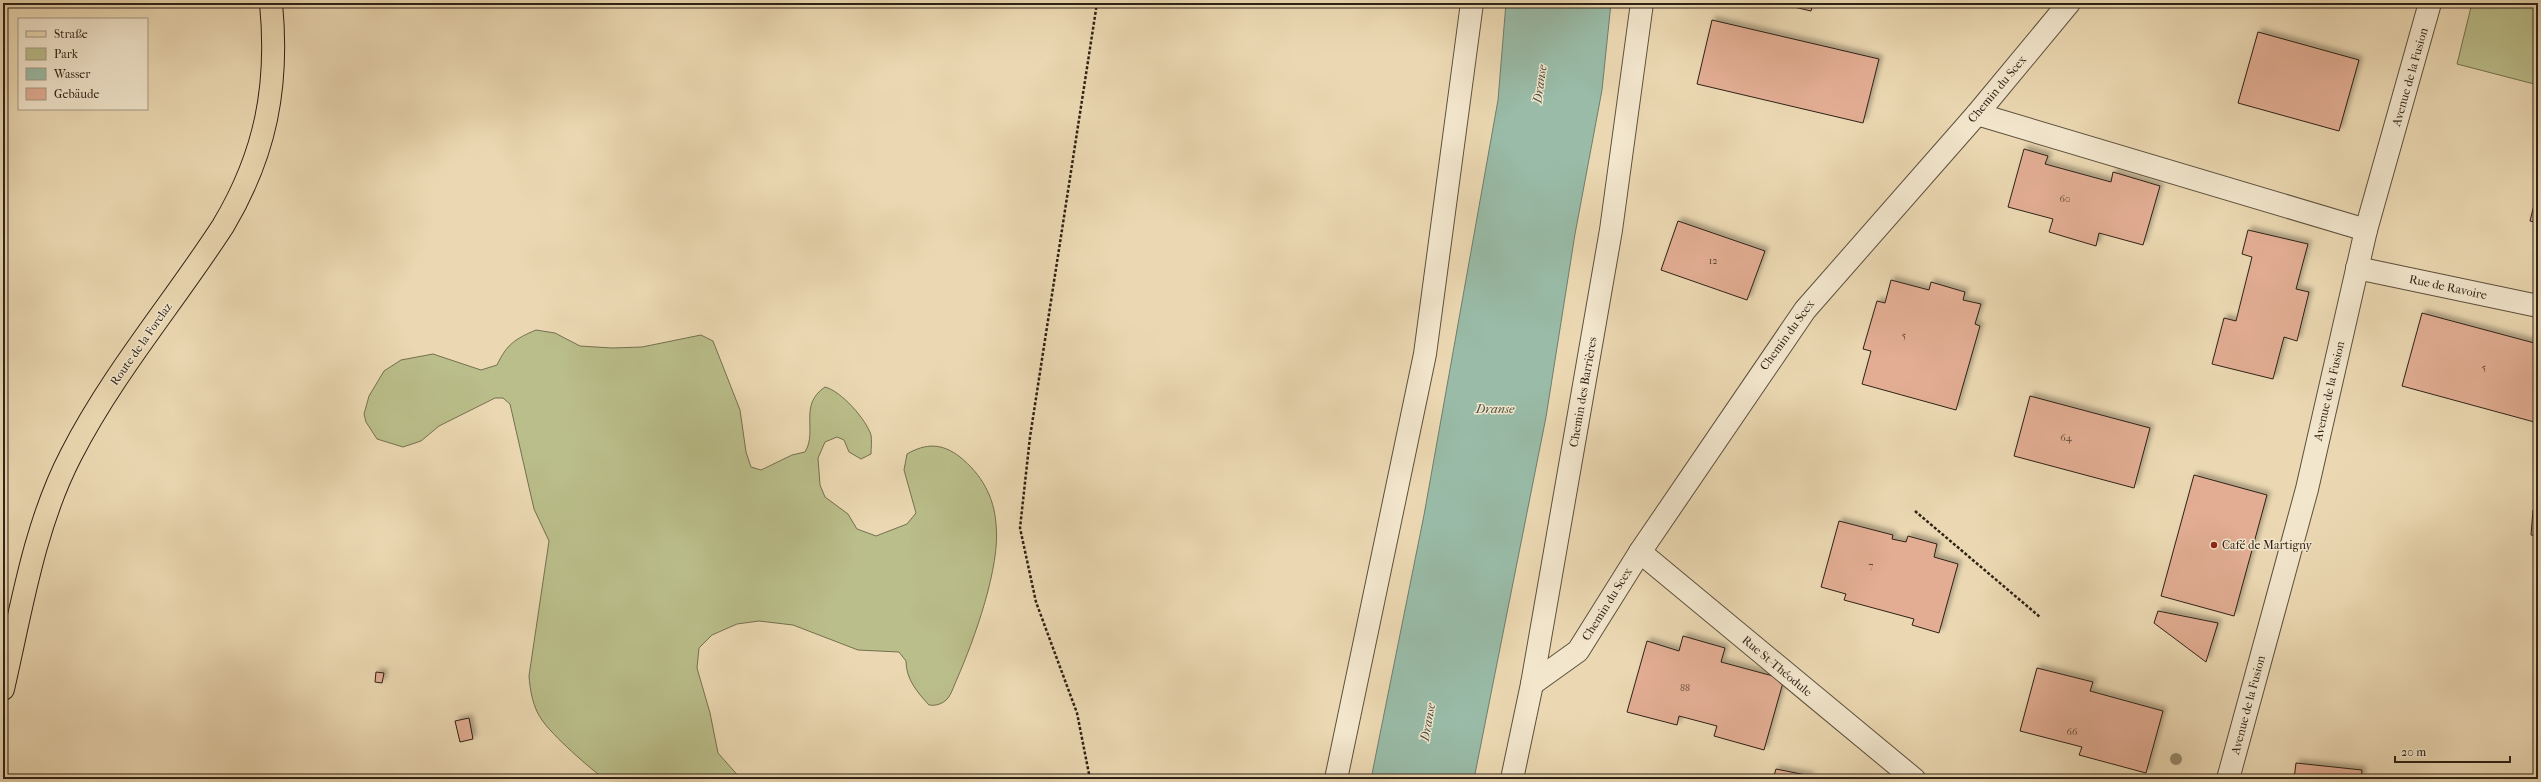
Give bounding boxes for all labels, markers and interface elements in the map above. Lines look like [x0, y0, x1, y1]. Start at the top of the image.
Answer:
legend [18, 18, 148, 110]
street label: Avenue de la Fusion [2389, 26, 2431, 129]
text: Straße [54, 27, 88, 41]
text: Park [54, 47, 79, 61]
street label: Chemin du Scex [1965, 52, 2030, 125]
water label: Dranse [1529, 63, 1550, 105]
text: Wasser [53, 67, 91, 81]
text: Gebäude [54, 87, 99, 101]
house number: 60 [2060, 193, 2070, 205]
house number: 12 [1709, 255, 1717, 267]
street label: Rue de Ravoire [2408, 272, 2488, 302]
street label: Chemin du Scex [1757, 297, 1818, 373]
street label: Route de la Forclaz [107, 300, 175, 388]
house number: 5 [1902, 330, 1906, 342]
street label: Chemin des Barrières [1566, 335, 1600, 448]
street label: Avenue de la Fusion [2310, 340, 2347, 443]
house number: 5 [2482, 362, 2486, 374]
water label: Dranse [1475, 401, 1515, 416]
house number: 64 [2060, 432, 2073, 444]
place label: Café de Martigny [2222, 538, 2313, 552]
marker: Café de Martigny [2209, 540, 2219, 550]
house number: 7 [1869, 560, 1874, 572]
street label: Chemin du Scex [1579, 564, 1635, 643]
street label: Rue St-Théodule [1739, 633, 1815, 699]
street label: Avenue de la Fusion [2228, 654, 2268, 757]
house number: 88 [1680, 682, 1690, 694]
water label: Dranse [1417, 701, 1438, 743]
house number: 66 [2067, 726, 2078, 738]
scale bar [2395, 738, 2510, 764]
text: 20 m [2401, 745, 2426, 759]

